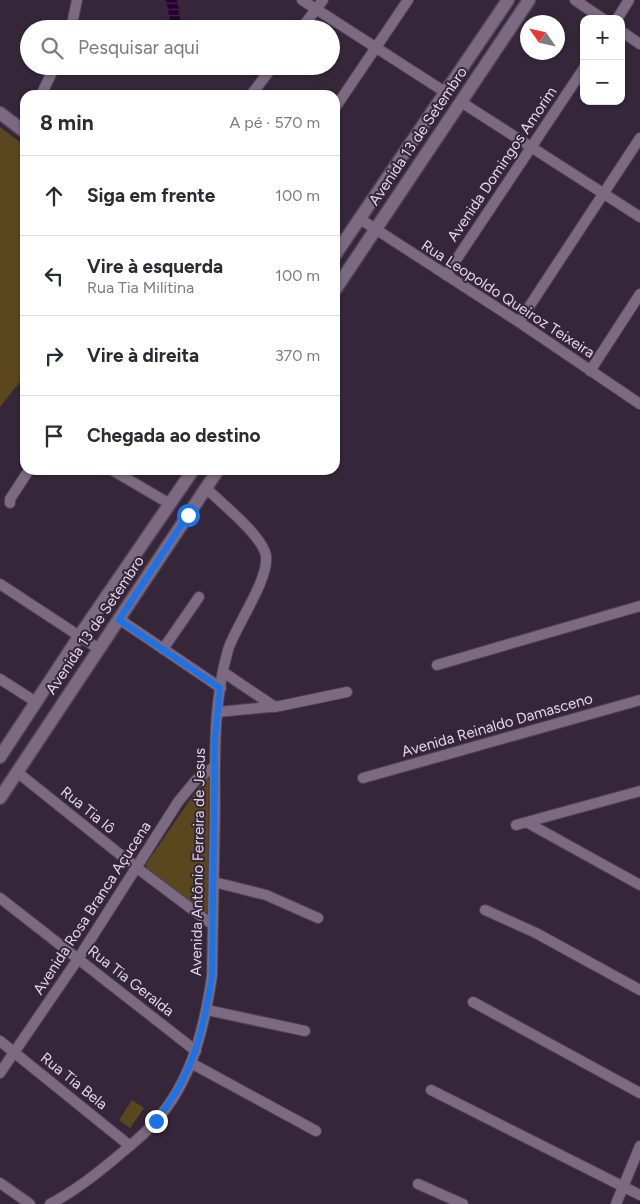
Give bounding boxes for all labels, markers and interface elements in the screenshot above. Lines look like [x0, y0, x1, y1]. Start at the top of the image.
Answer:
north arrow [520, 15, 565, 60]
map controls [580, 15, 625, 105]
button: + [580, 15, 625, 60]
search box [20, 20, 340, 75]
icon: search [38, 34, 66, 62]
text: Pesquisar aqui [78, 36, 199, 59]
button: − [580, 60, 625, 105]
street label: Avenida 13 de Setembro [365, 63, 471, 209]
street label: Avenida Domingos Amorim [443, 83, 561, 245]
text: 8 min [40, 110, 94, 135]
text: A pé · 570 m [229, 113, 320, 132]
icon: ahead [40, 182, 68, 210]
text: Siga em frente [87, 184, 215, 207]
text: 100 m [275, 186, 320, 205]
street label: Rua Leopoldo Queiroz Teixeira [418, 236, 598, 362]
text: Vire à esquerda [87, 255, 223, 278]
icon: left [40, 262, 68, 290]
text: 100 m [275, 266, 320, 285]
text: Rua Tia Militina [87, 278, 194, 297]
icon: right [40, 342, 68, 370]
text: Vire à direita [87, 344, 199, 367]
text: 370 m [275, 346, 320, 365]
icon: arrive [40, 422, 68, 450]
text: Chegada ao destino [87, 424, 260, 447]
route start [177, 504, 200, 527]
street label: Avenida 13 de Setembro [42, 552, 148, 698]
street label: Avenida Reinaldo Damasceno [399, 689, 595, 761]
street label: Avenida Antônio Ferreira de Jesus [187, 748, 209, 976]
street label: Rua Tia Iô [57, 783, 119, 838]
street label: Avenida Rosa Branca Açucena [29, 818, 155, 998]
street label: Rua Tia Geralda [84, 942, 178, 1020]
street label: Rua Tia Bela [37, 1049, 111, 1113]
route end [145, 1110, 168, 1133]

